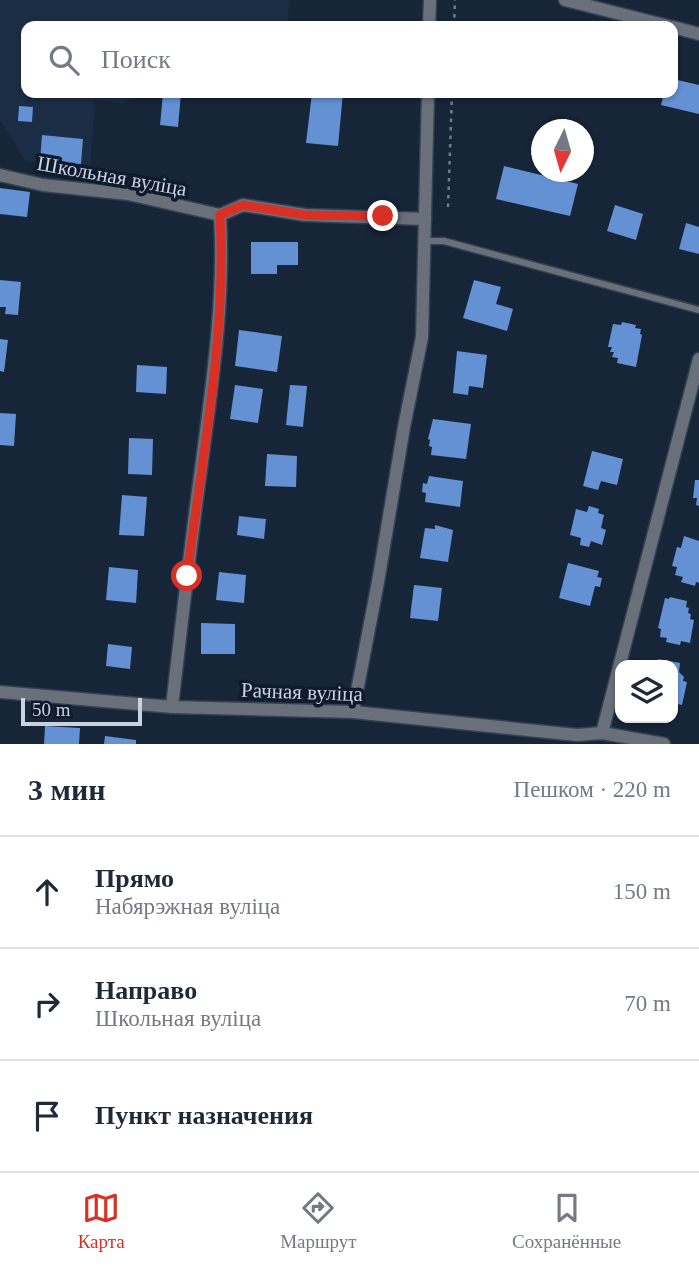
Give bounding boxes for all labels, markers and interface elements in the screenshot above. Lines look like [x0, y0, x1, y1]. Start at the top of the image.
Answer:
search box [21, 21, 678, 98]
icon: search [45, 41, 83, 79]
text: Поиск [101, 45, 171, 74]
north arrow [531, 119, 594, 182]
street label: Школьная вуліца [35, 151, 189, 201]
route end [367, 200, 398, 231]
route start [171, 560, 202, 591]
map controls [615, 660, 678, 723]
button: layers [615, 660, 678, 723]
street label: Рачная вуліца [241, 678, 364, 706]
scale bar [21, 695, 142, 727]
text: 50 m [32, 699, 71, 720]
text: 3 мин [28, 773, 106, 806]
text: Пешком · 220 m [514, 777, 671, 802]
text: Прямо [95, 864, 174, 893]
icon: ahead [28, 873, 66, 911]
text: 150 m [613, 879, 671, 904]
text: Набярэжная вуліца [95, 894, 280, 919]
text: Направо [95, 976, 197, 1005]
icon: right [28, 985, 66, 1023]
text: 70 m [624, 991, 671, 1016]
text: Школьная вуліца [95, 1006, 261, 1031]
icon: arrive [28, 1097, 66, 1135]
text: Пункт назначения [95, 1101, 313, 1130]
tab: Карта [78, 1189, 125, 1253]
tab: Маршрут [280, 1189, 357, 1253]
tab: Сохранённые [512, 1189, 621, 1253]

